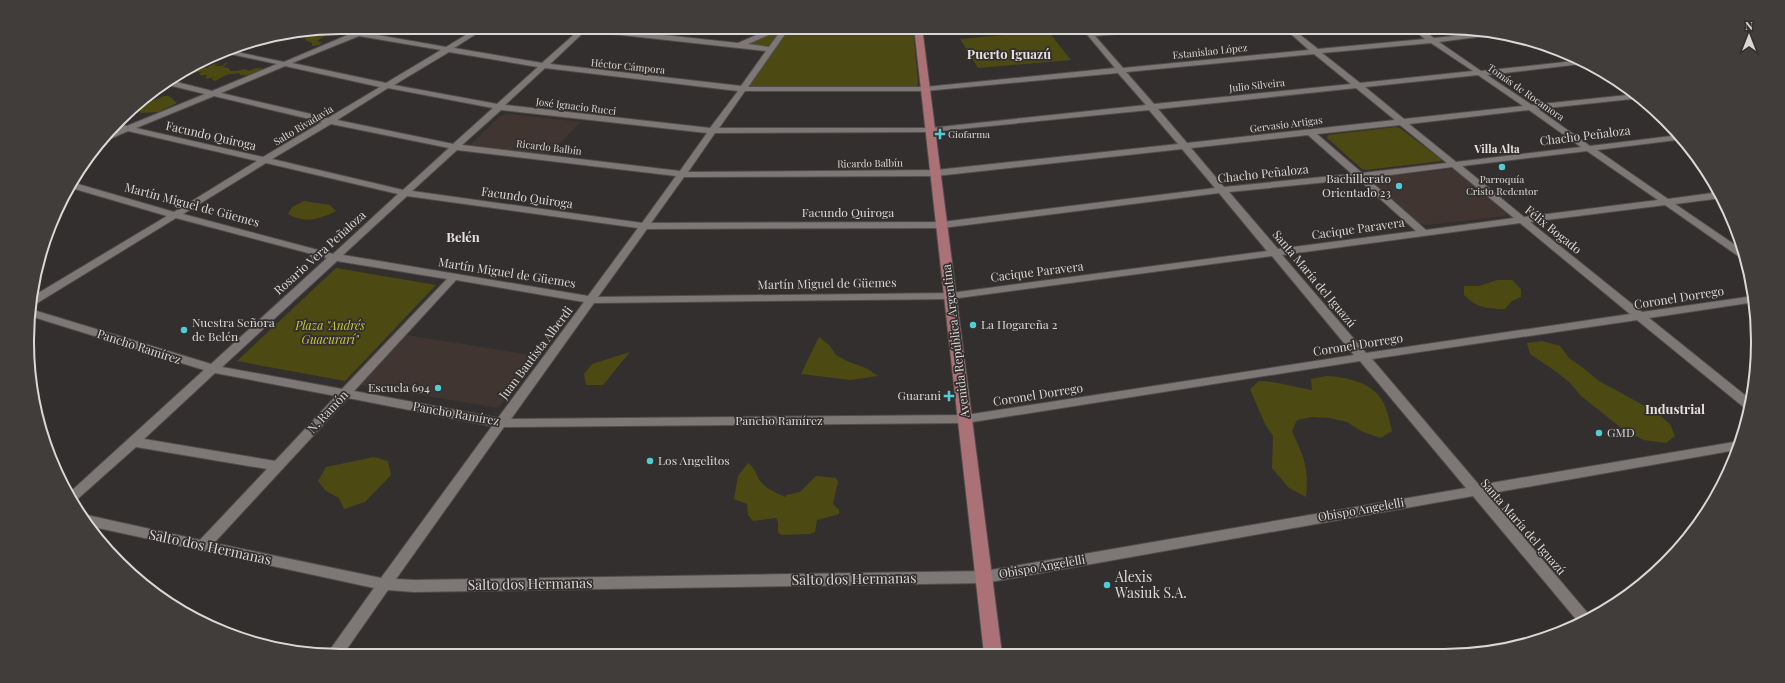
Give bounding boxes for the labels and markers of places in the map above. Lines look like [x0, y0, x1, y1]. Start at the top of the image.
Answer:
place label: Giofarma [948, 127, 990, 141]
marker: Giofarma [935, 129, 945, 139]
marker: Parroquía Cristo Redentor [1497, 162, 1507, 172]
place label: Bachillerato Orientado 23 [1322, 170, 1391, 200]
place label: Parroquía Cristo Redentor [1466, 172, 1539, 198]
marker: Bachillerato Orientado 23 [1394, 181, 1404, 191]
place label: Nuestra Señora de Belén [192, 314, 275, 344]
place label: La Hogareña 2 [981, 316, 1058, 332]
marker: La Hogareña 2 [968, 320, 978, 330]
marker: Nuestra Señora de Belén [179, 325, 189, 335]
place label: Escuela 694 [368, 379, 430, 395]
marker: Escuela 694 [433, 383, 443, 393]
place label: Guarani [898, 387, 941, 403]
marker: Guarani [944, 391, 954, 401]
place label: GMD [1607, 424, 1635, 440]
marker: GMD [1594, 428, 1604, 438]
place label: Los Angelitos [658, 452, 730, 468]
marker: Los Angelitos [645, 456, 655, 466]
place label: Alexis Wasiuk S.A. [1114, 567, 1187, 602]
marker: Alexis Wasiuk S.A. [1102, 580, 1112, 590]

